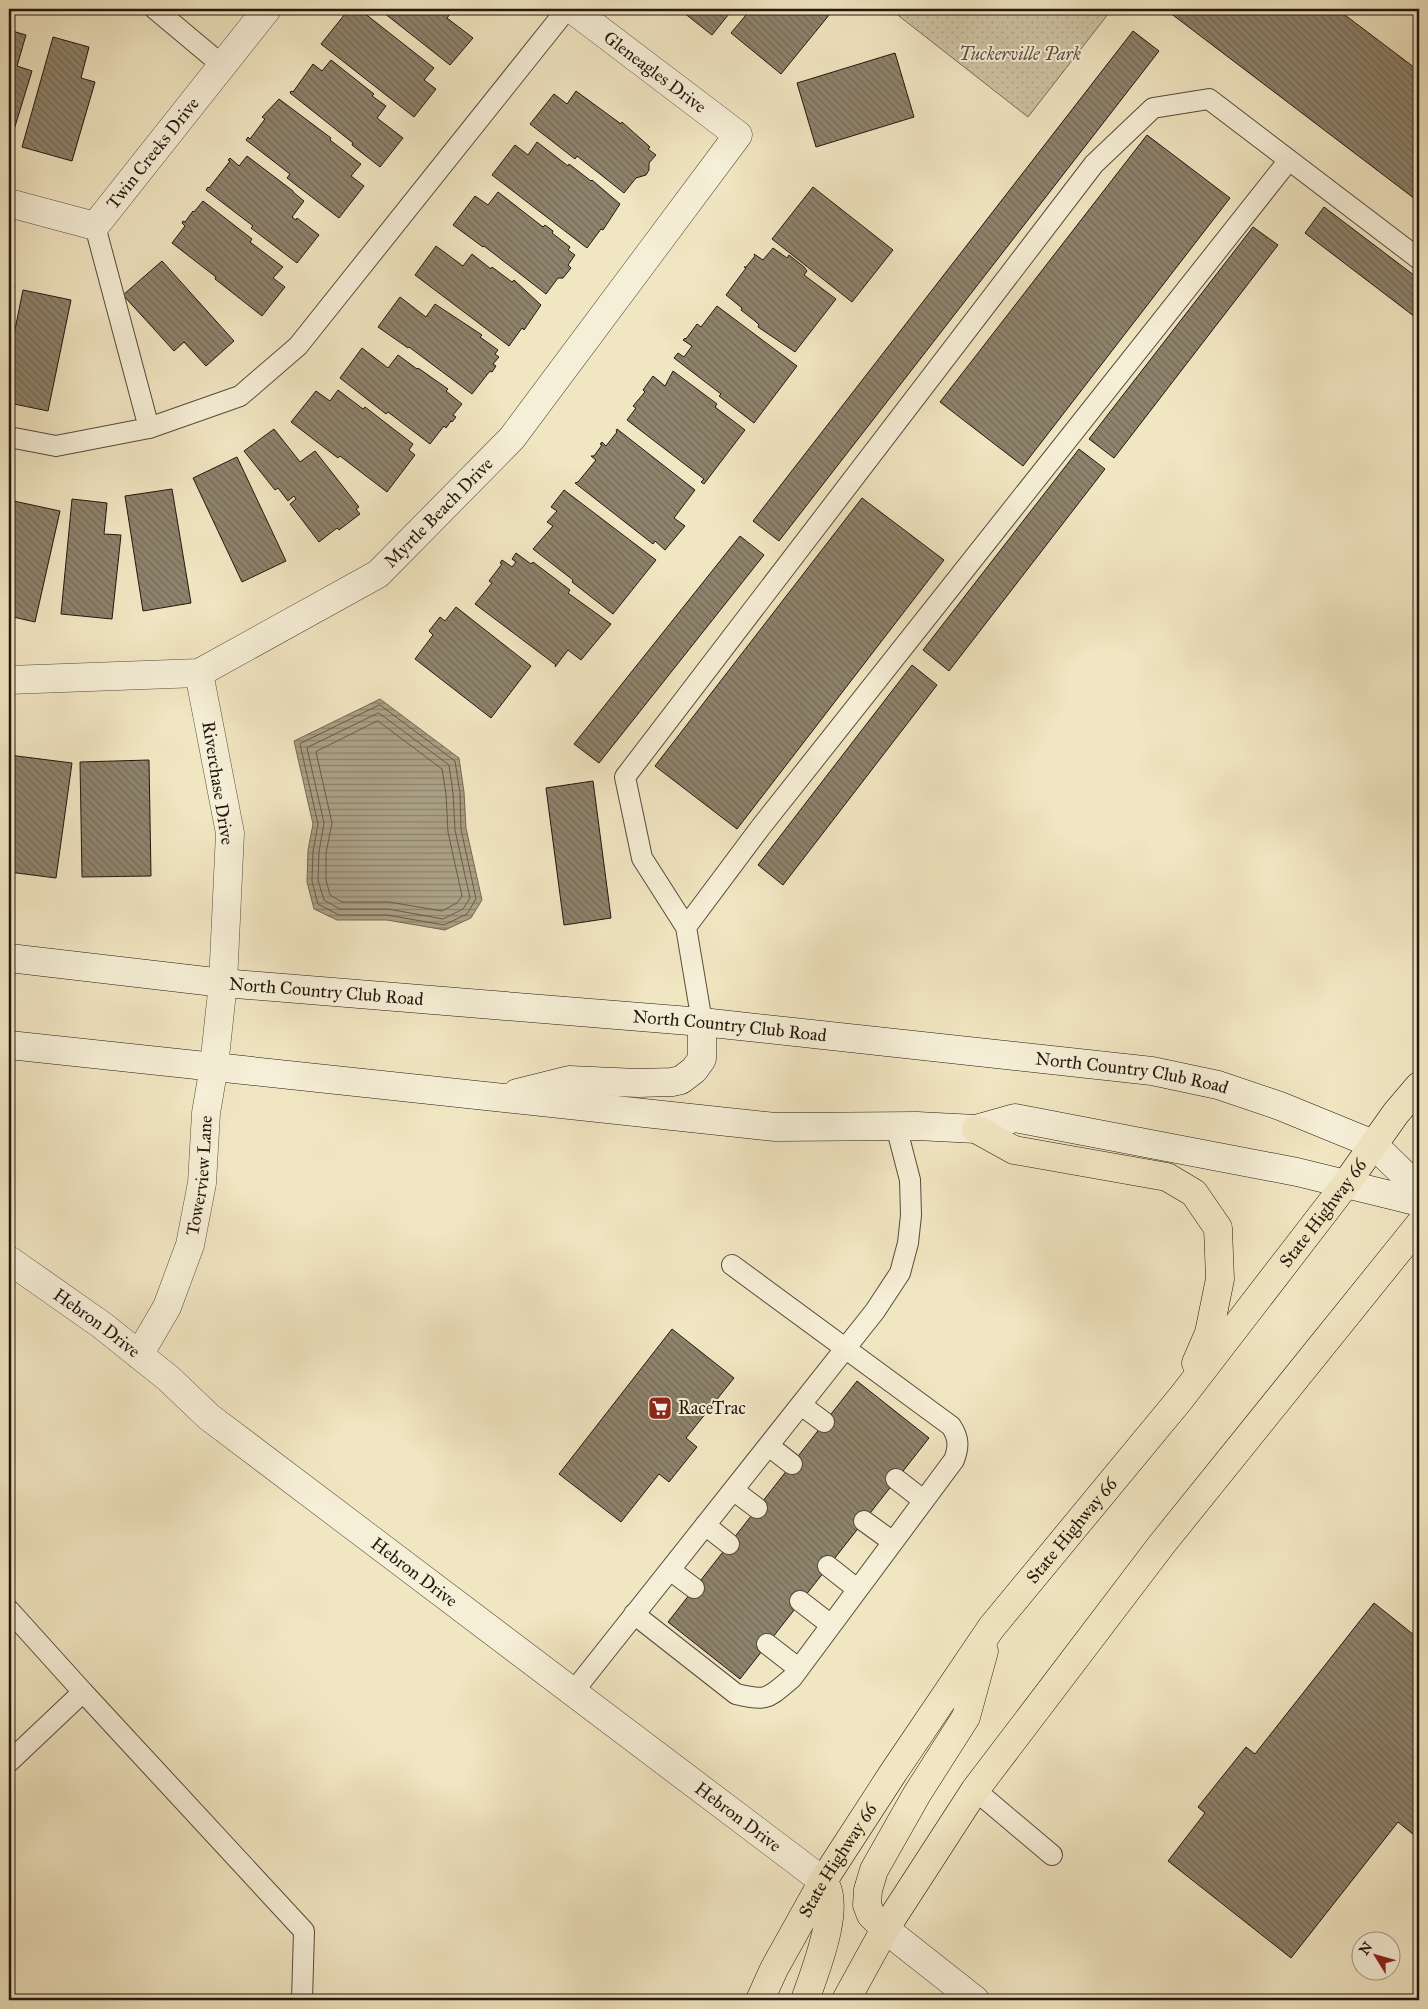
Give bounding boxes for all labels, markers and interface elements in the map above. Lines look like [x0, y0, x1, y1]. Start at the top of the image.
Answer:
street label: Gleneagles Drive [599, 26, 711, 119]
park label: Tuckerville Park [959, 43, 1081, 65]
street label: Twin Creeks Drive [102, 93, 204, 214]
street label: Myrtle Beach Drive [380, 453, 498, 572]
street label: Riverchase Drive [197, 720, 239, 846]
street label: North Country Club Road [228, 973, 424, 1010]
street label: North Country Club Road [632, 1005, 828, 1047]
street label: North Country Club Road [1034, 1047, 1231, 1099]
street label: Towerview Lane [181, 1115, 217, 1237]
street label: State Highway 66 [1275, 1154, 1372, 1272]
street label: Hebron Drive [49, 1284, 145, 1362]
supermarket icon: RaceTrac [647, 1395, 673, 1421]
place label: RaceTrac [678, 1397, 746, 1419]
street label: State Highway 66 [1021, 1472, 1122, 1588]
street label: Hebron Drive [367, 1532, 462, 1612]
street label: Hebron Drive [691, 1777, 786, 1857]
street label: State Highway 66 [794, 1798, 882, 1921]
north arrow [1350, 1932, 1400, 1982]
text: N [1356, 1939, 1376, 1958]

